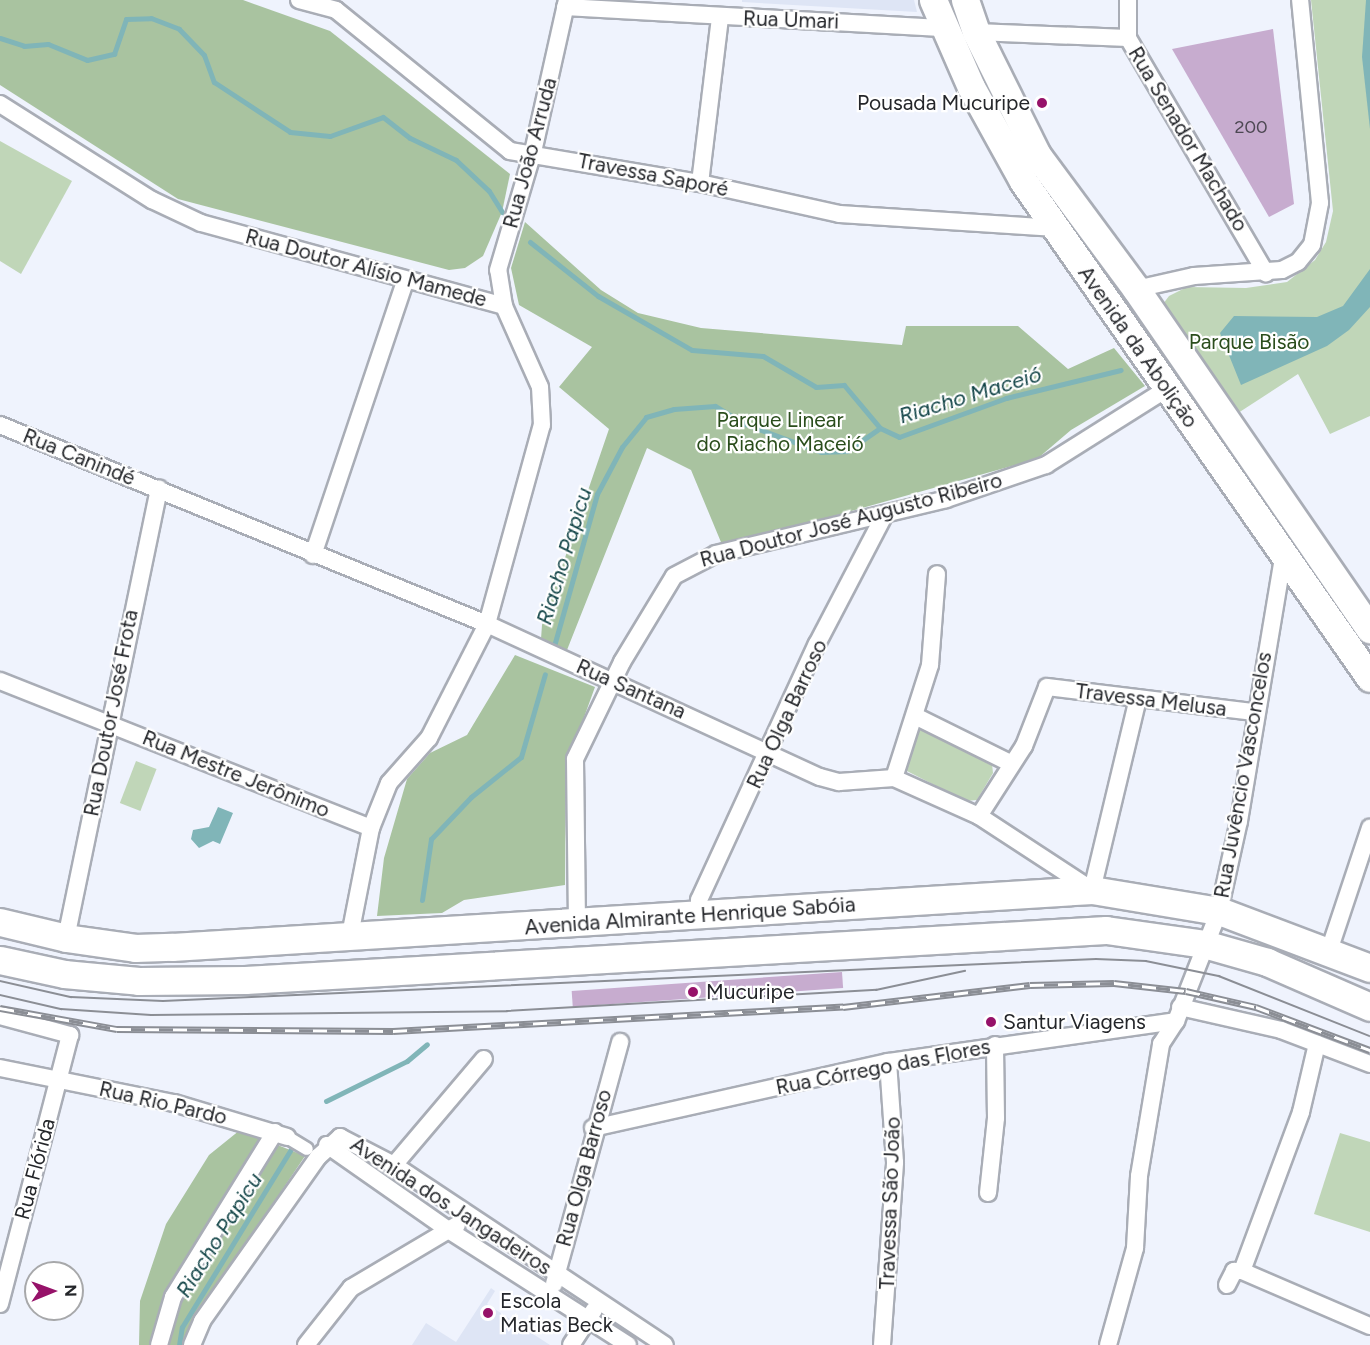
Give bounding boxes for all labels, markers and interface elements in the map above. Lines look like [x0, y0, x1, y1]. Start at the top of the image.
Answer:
street label: Rua Umari [743, 6, 839, 34]
street label: Rua Senador Machado [1123, 42, 1253, 236]
street label: Rua João Arruda [498, 75, 562, 231]
place label: Pousada Mucuripe [857, 90, 1030, 116]
marker: Pousada Mucuripe [1035, 96, 1049, 110]
house number: 200 [1234, 116, 1268, 138]
street label: Travessa Saporé [576, 148, 730, 202]
street label: Rua Doutor Alísio Mamede [243, 224, 489, 312]
street label: Avenida da Abolição [1073, 261, 1203, 433]
park label: Parque Bisão [1189, 329, 1309, 355]
water label: Riacho Maceió [896, 361, 1044, 429]
park label: Parque Linear do Riacho Maceió [696, 407, 864, 457]
street label: Rua Canindé [19, 423, 139, 491]
street label: Rua Doutor José Augusto Ribeiro [697, 467, 1005, 573]
water label: Riacho Papicu [531, 484, 597, 628]
street label: Rua Doutor José Frota [79, 608, 143, 818]
street label: Rua Olga Barroso [741, 635, 833, 793]
street label: Rua Juvêncio Vasconcelos [1209, 650, 1277, 900]
street label: Rua Santana [572, 654, 690, 724]
street label: Travessa Melusa [1074, 678, 1228, 722]
street label: Rua Mestre Jerônimo [139, 725, 333, 823]
street label: Avenida Almirante Henrique Sabóia [524, 892, 856, 940]
place label: Mucuripe [706, 979, 794, 1005]
marker: Mucuripe [684, 983, 702, 1001]
place label: Santur Viagens [1003, 1009, 1146, 1035]
marker: Santur Viagens [984, 1015, 998, 1029]
street label: Rua Córrego das Flores [774, 1034, 992, 1100]
street label: Rua Rio Pardo [97, 1076, 229, 1130]
street label: Rua Olga Barroso [551, 1087, 617, 1249]
street label: Rua Flórida [9, 1116, 61, 1222]
street label: Travessa São João [874, 1116, 906, 1290]
street label: Avenida dos Jangadeiros [346, 1132, 556, 1280]
water label: Riacho Papicu [170, 1168, 268, 1302]
north arrow [24, 1261, 84, 1321]
text: N [61, 1284, 80, 1297]
place label: Escola Matias Beck [500, 1288, 613, 1338]
marker: Escola Matias Beck [481, 1306, 495, 1320]

